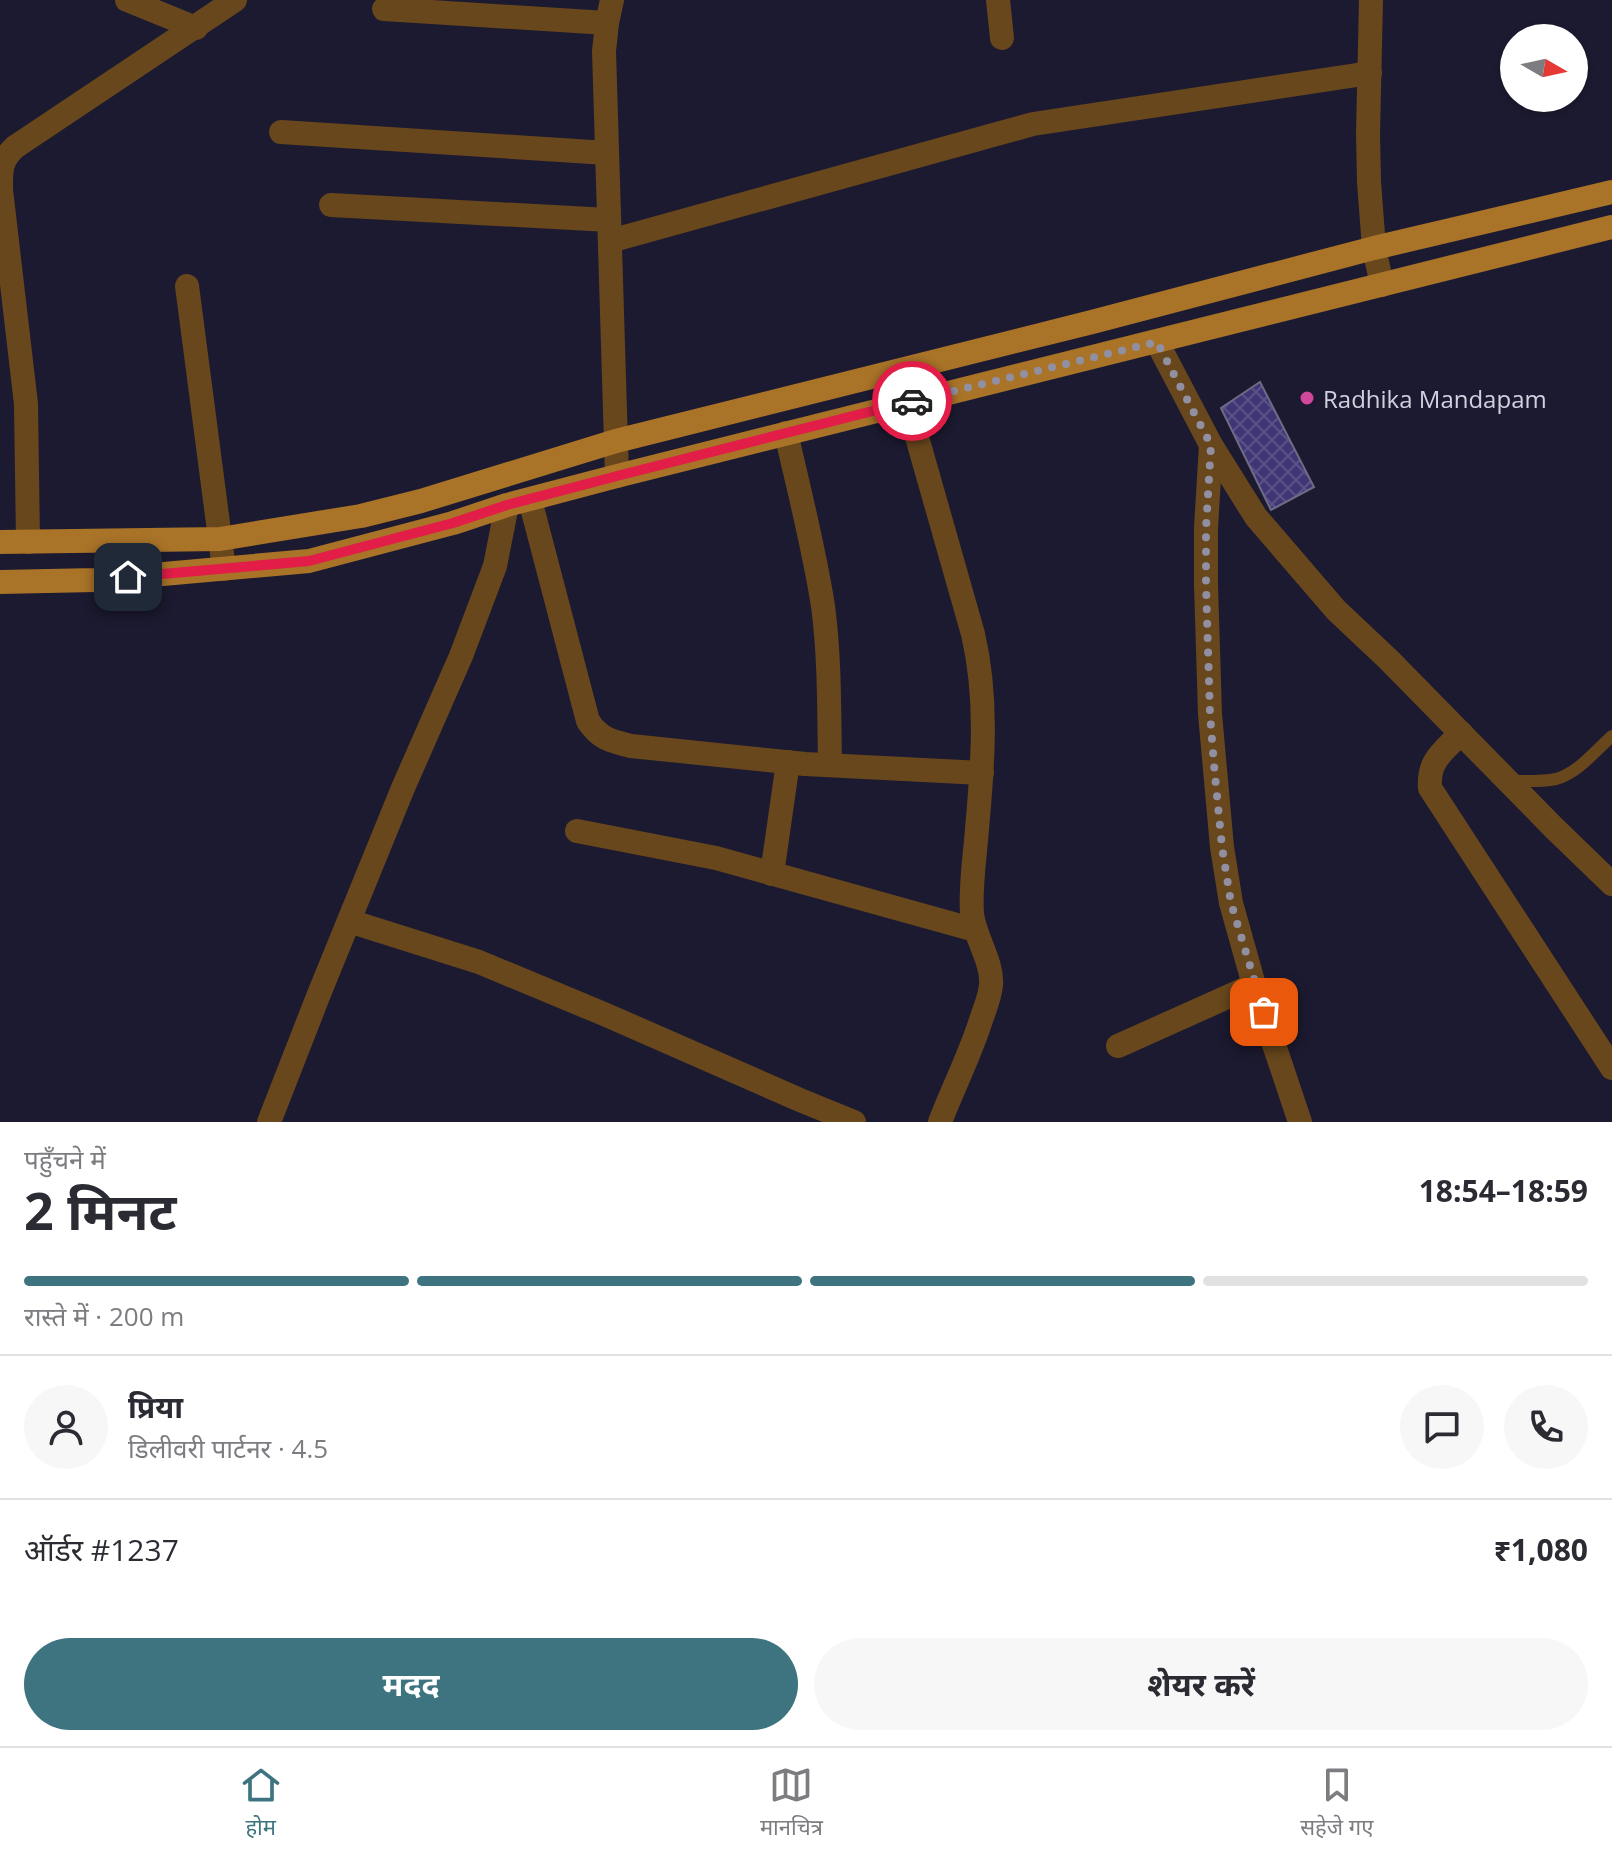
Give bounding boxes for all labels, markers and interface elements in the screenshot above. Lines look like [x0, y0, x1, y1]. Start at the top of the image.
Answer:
north arrow [1500, 24, 1588, 112]
map controls [1500, 24, 1588, 112]
courier [872, 361, 952, 441]
icon: car [890, 379, 934, 423]
place label: Radhika Mandapam [1323, 382, 1547, 415]
marker: Radhika Mandapam [1298, 389, 1316, 407]
pin [94, 543, 162, 611]
icon: home [106, 555, 150, 599]
pin [1230, 978, 1298, 1046]
icon: bag [1242, 990, 1286, 1034]
text: पहुँचने में [24, 1141, 106, 1177]
text: 18:54–18:59 [1419, 1170, 1588, 1211]
text: 2 मिनट [24, 1174, 176, 1245]
text: रास्ते में · 200 m [24, 1298, 184, 1334]
button: person [24, 1385, 108, 1469]
button: chat [1400, 1385, 1484, 1469]
button: phone [1504, 1385, 1588, 1469]
text: प्रिया [128, 1386, 183, 1427]
text: डिलीवरी पार्टनर · 4.5 [128, 1430, 328, 1466]
text: ऑर्डर #1237 [24, 1529, 179, 1570]
text: ₹1,080 [1494, 1529, 1588, 1570]
button: मदद [24, 1638, 798, 1730]
button: शेयर करें [814, 1638, 1588, 1730]
tab: होम [239, 1763, 283, 1844]
tab: मानचित्र [760, 1763, 823, 1844]
tab: सहेजे गए [1300, 1763, 1373, 1844]

